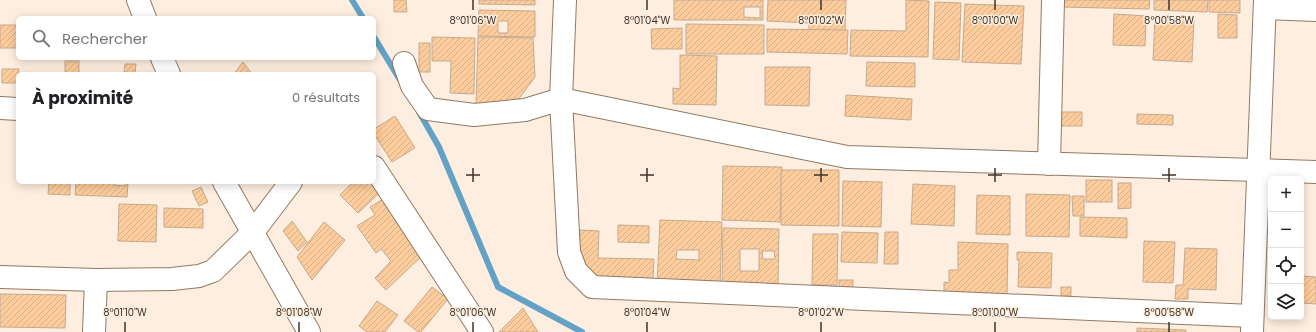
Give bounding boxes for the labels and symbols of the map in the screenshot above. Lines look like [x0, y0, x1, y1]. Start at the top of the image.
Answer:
text: 8°01'06"W [450, 13, 497, 28]
text: 8°01'04"W [624, 13, 671, 28]
text: 8°01'02"W [798, 13, 844, 28]
text: 8°01'00"W [972, 13, 1019, 28]
text: 8°00'58"W [1144, 13, 1194, 28]
text: 8°01'10"W [103, 305, 147, 320]
text: 8°01'08"W [276, 305, 323, 320]
text: 8°01'06"W [450, 305, 497, 320]
text: 8°01'04"W [624, 305, 671, 320]
text: 8°01'02"W [798, 305, 844, 320]
text: 8°01'00"W [972, 305, 1019, 320]
text: 8°00'58"W [1144, 305, 1194, 320]

